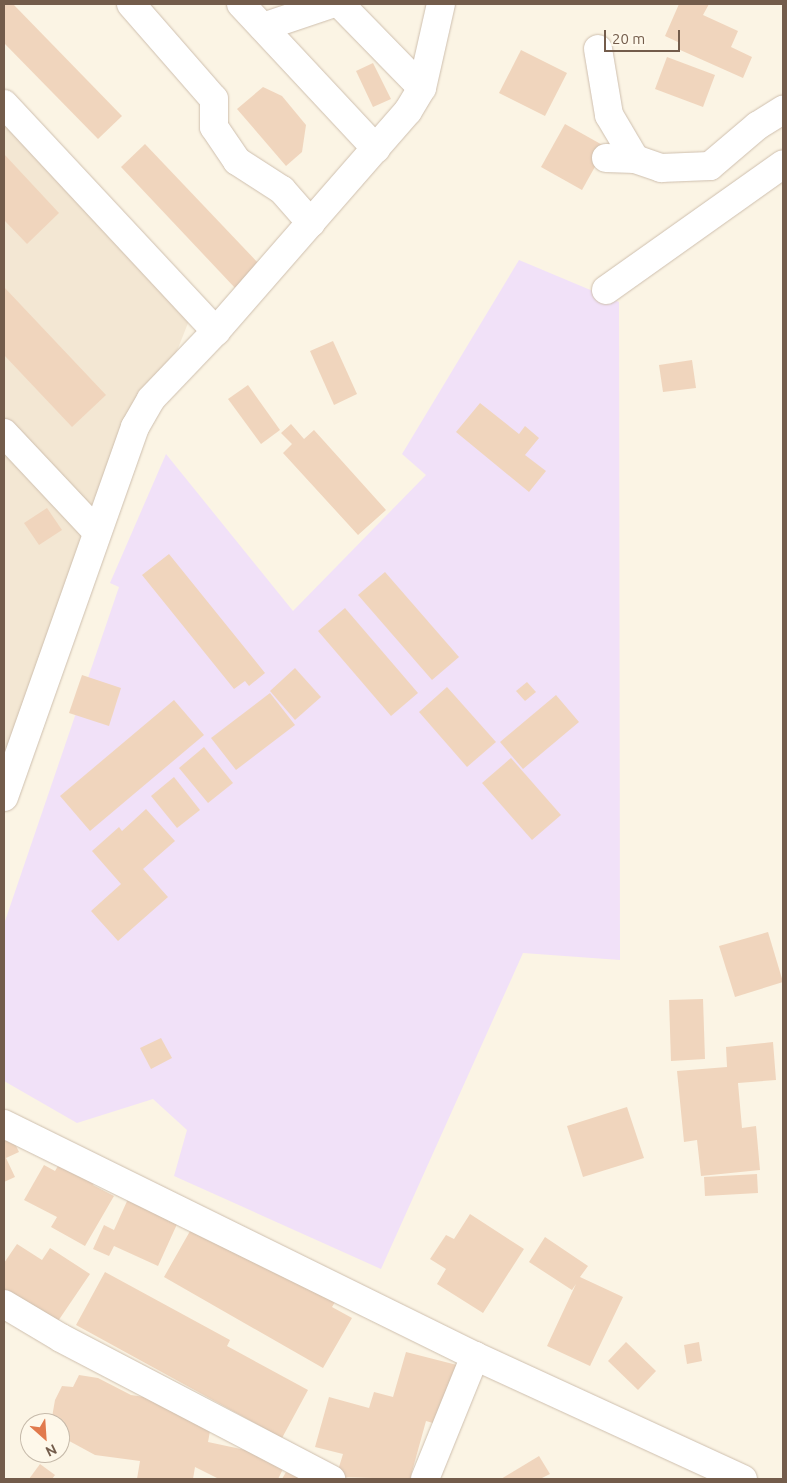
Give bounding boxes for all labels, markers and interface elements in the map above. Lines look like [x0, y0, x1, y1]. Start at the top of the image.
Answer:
scale bar [607, 20, 683, 52]
text: 20 m [612, 30, 645, 47]
north arrow [20, 1413, 70, 1463]
text: N [43, 1441, 59, 1460]

